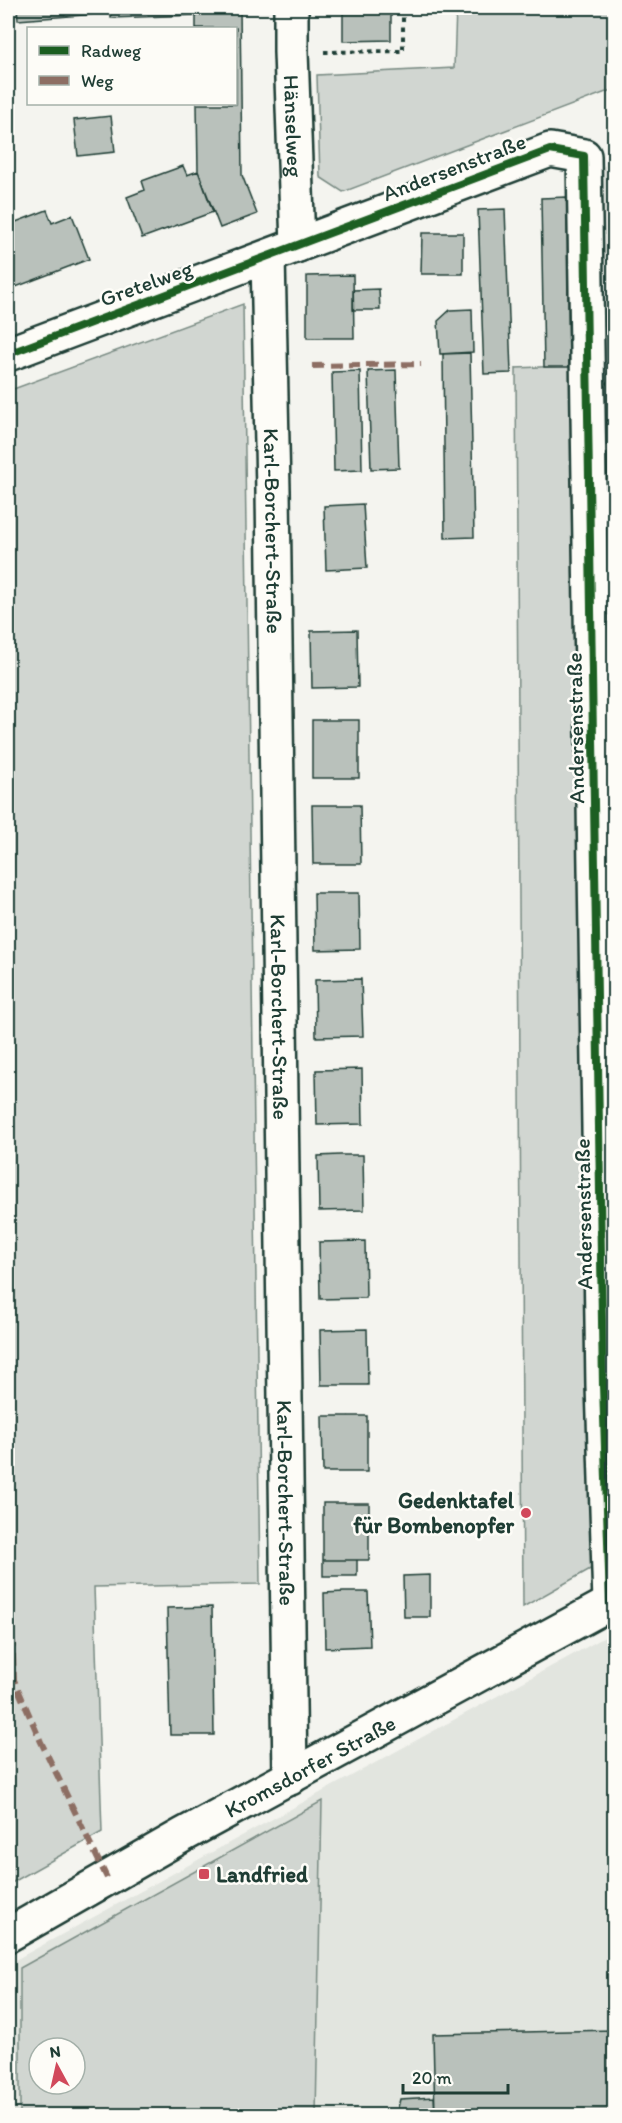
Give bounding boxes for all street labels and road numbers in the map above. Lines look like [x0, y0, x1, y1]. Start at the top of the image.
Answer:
street label: Hänselweg [278, 74, 309, 178]
street label: Andersenstraße [379, 128, 530, 207]
street label: Gretelweg [96, 254, 197, 313]
street label: Karl-Borchert-Straße [258, 428, 288, 634]
street label: Andersenstraße [561, 652, 590, 804]
street label: Karl-Borchert-Straße [265, 914, 294, 1120]
street label: Andersenstraße [569, 1138, 598, 1290]
street label: Karl-Borchert-Straße [271, 1400, 301, 1606]
street label: Kromsdorfer Straße [220, 1709, 400, 1824]

